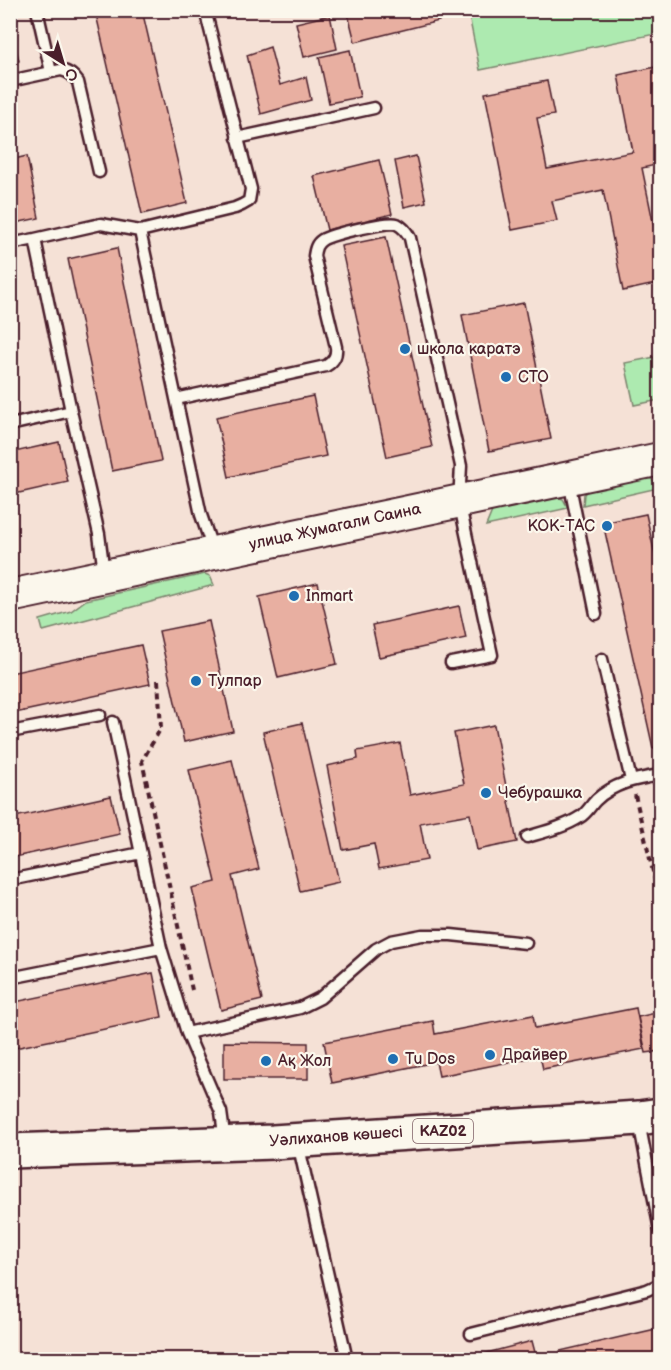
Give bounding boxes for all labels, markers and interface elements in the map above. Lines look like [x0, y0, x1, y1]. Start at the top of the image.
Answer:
north arrow [33, 33, 93, 93]
text: С [61, 63, 81, 85]
place label: школа каратэ [417, 340, 521, 359]
marker: школа каратэ [398, 342, 412, 356]
place label: СТО [518, 368, 549, 387]
marker: СТО [499, 370, 513, 384]
street label: улица Жумагали Саина [247, 499, 423, 555]
place label: КОК-ТАС [527, 517, 595, 536]
marker: КОК-ТАС [600, 519, 614, 533]
place label: Inmart [306, 587, 353, 606]
marker: Inmart [287, 589, 301, 603]
place label: Тулпар [208, 672, 262, 691]
marker: Тулпар [189, 674, 203, 688]
place label: Чебурашка [498, 784, 583, 803]
marker: Чебурашка [479, 786, 493, 800]
place label: Драйвер [502, 1046, 567, 1065]
marker: Драйвер [483, 1048, 497, 1062]
place label: Tu Dos [405, 1050, 455, 1069]
place label: Ақ Жол [277, 1052, 331, 1071]
marker: Tu Dos [386, 1052, 400, 1066]
marker: Ақ Жол [259, 1054, 273, 1068]
road number: KАZ02 [413, 1119, 473, 1143]
street label: Уәлиханов көшесі [268, 1123, 404, 1151]

